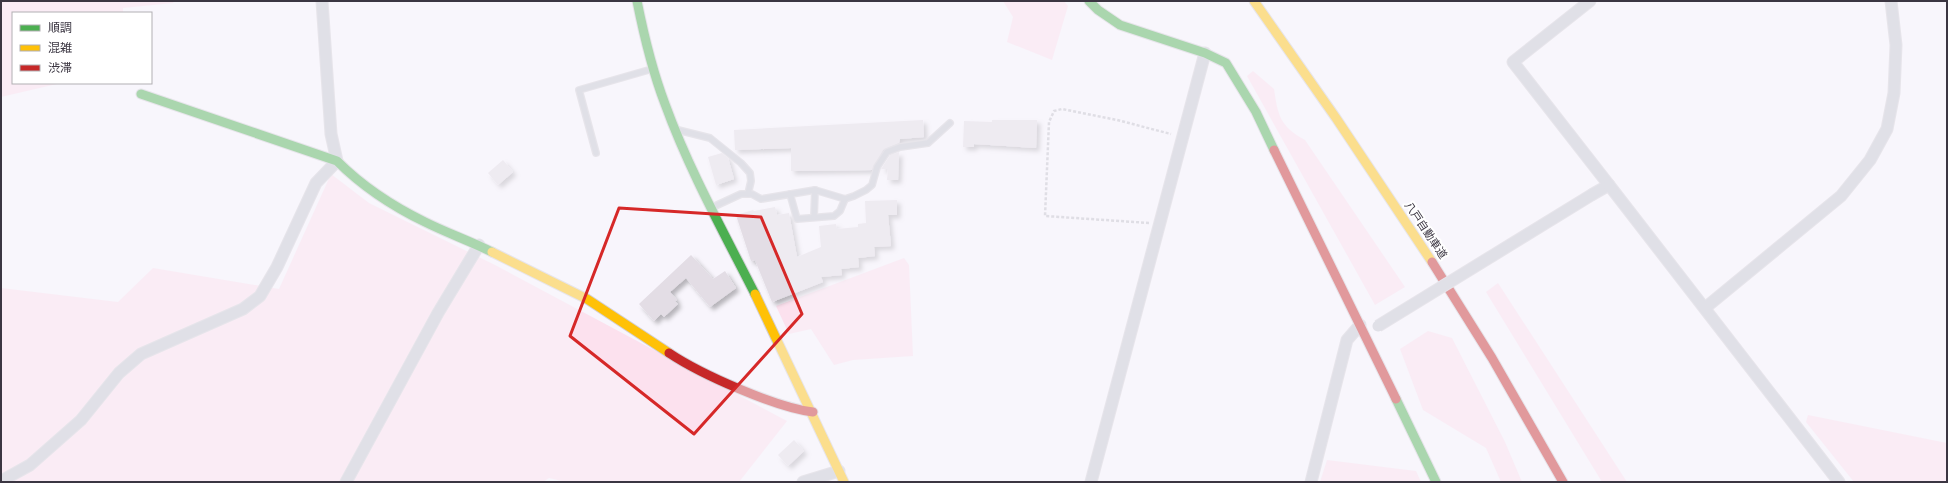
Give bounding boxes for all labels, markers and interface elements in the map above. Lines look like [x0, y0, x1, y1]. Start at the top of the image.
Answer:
legend [12, 12, 152, 84]
text: 順調 [48, 20, 72, 35]
text: 混雑 [48, 40, 72, 55]
text: 渋滞 [48, 60, 72, 75]
street label: 八戸自動車道 [1402, 199, 1450, 261]

